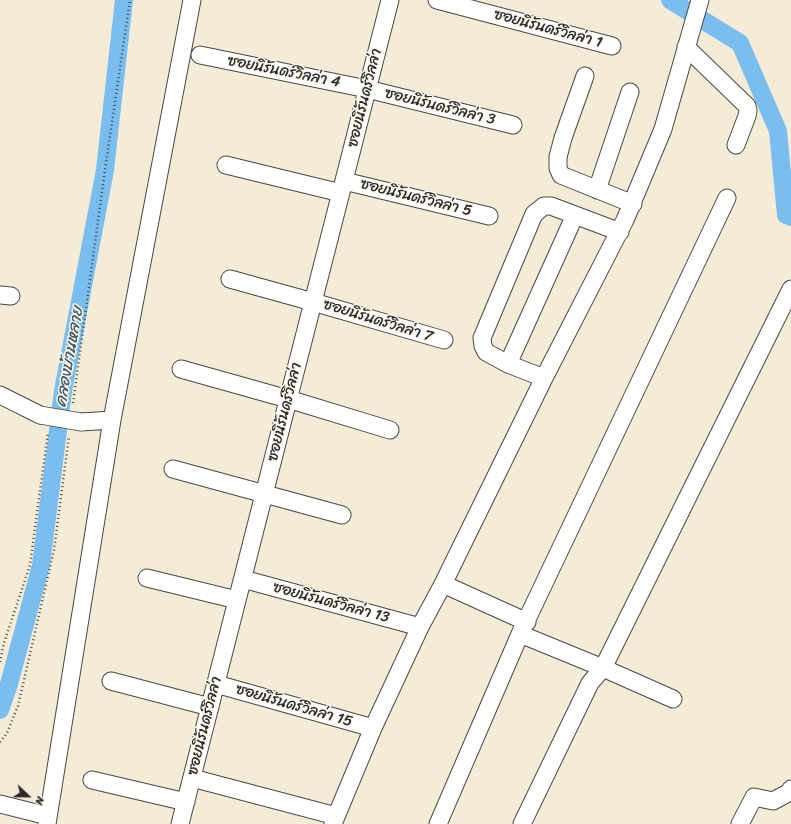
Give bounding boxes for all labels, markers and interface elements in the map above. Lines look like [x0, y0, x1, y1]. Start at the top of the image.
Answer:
street label: ซอยนิรันดร์วิลล่า 1 [492, 6, 604, 52]
street label: ซอยนิรันดร์วิลล่า [344, 47, 386, 149]
street label: ซอยนิรันดร์วิลล่า 4 [226, 52, 342, 92]
street label: ซอยนิรันดร์วิลล่า 3 [383, 85, 497, 129]
street label: ซอยนิรันดร์วิลล่า 5 [358, 175, 474, 221]
street label: ซอยนิรันดร์วิลล่า 7 [321, 296, 435, 346]
water label: คลองบ้านหลาย [52, 306, 88, 408]
street label: ซอยนิรันดร์วิลล่า [264, 361, 306, 463]
street label: ซอยนิรันดร์วิลล่า 13 [271, 579, 391, 627]
street label: ซอยนิรันดร์วิลล่า [184, 675, 226, 777]
street label: ซอยนิรันดร์วิลล่า 15 [233, 681, 355, 731]
north arrow [8, 776, 48, 816]
text: N [29, 794, 50, 808]

